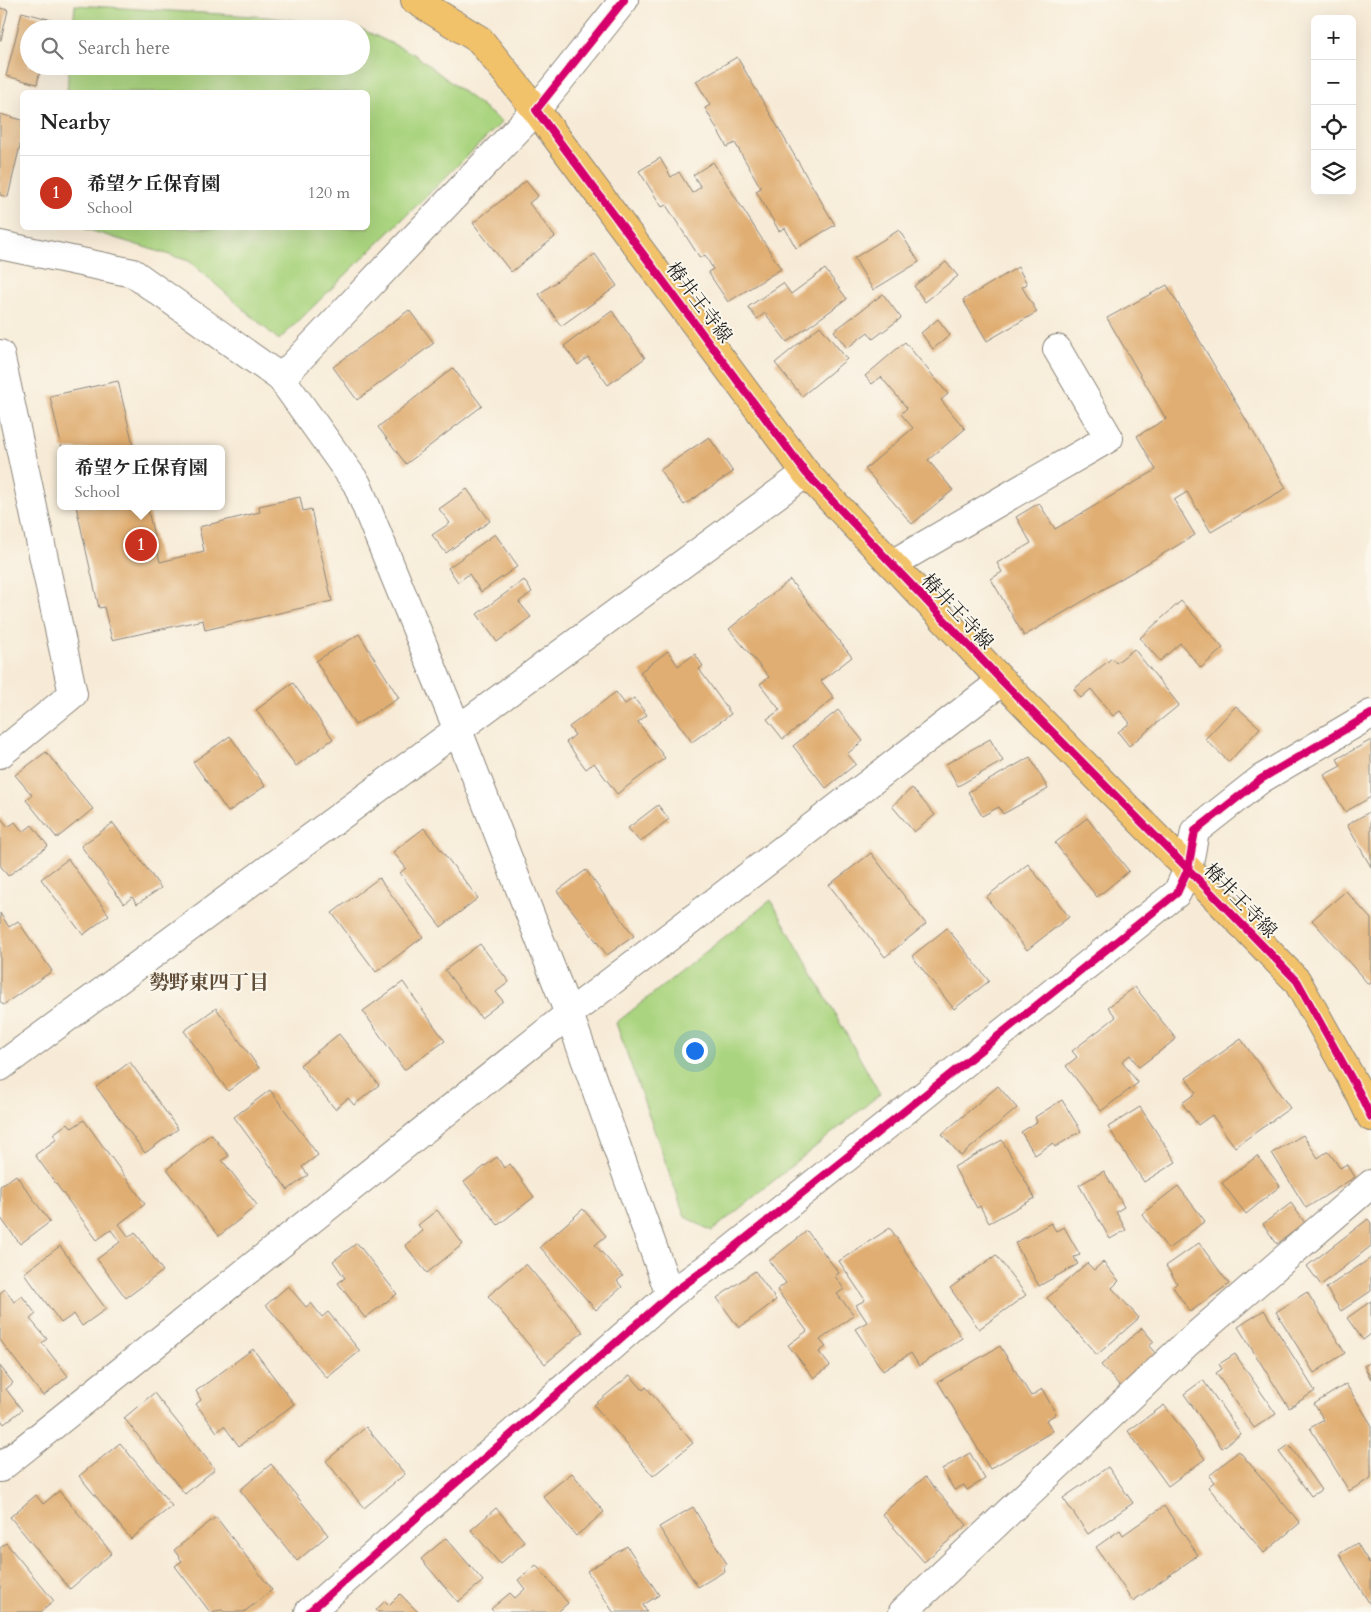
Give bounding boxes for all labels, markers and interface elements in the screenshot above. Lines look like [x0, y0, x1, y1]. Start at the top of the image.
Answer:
map controls [1311, 15, 1356, 195]
button: + [1311, 15, 1356, 60]
search box [20, 20, 370, 75]
icon: search [38, 34, 66, 62]
text: Search here [78, 35, 170, 61]
button: − [1311, 60, 1356, 105]
button: locate [1311, 105, 1356, 150]
text: Nearby [40, 108, 111, 137]
button: layers [1311, 150, 1356, 195]
text: 希望ケ丘保育園 [87, 171, 220, 197]
text: 1 [52, 182, 60, 204]
text: 120 m [308, 182, 350, 204]
text: School [87, 197, 132, 219]
street label: 椿井王寺線 [660, 257, 738, 348]
popup [57, 445, 225, 510]
text: 希望ケ丘保育園 [74, 455, 208, 481]
text: School [74, 481, 120, 503]
pin: 1 [125, 526, 157, 564]
street label: 椿井王寺線 [915, 568, 999, 655]
street label: 椿井王寺線 [1198, 857, 1283, 944]
district label: 勢野東四丁目 [149, 969, 269, 996]
your location [682, 1038, 708, 1064]

